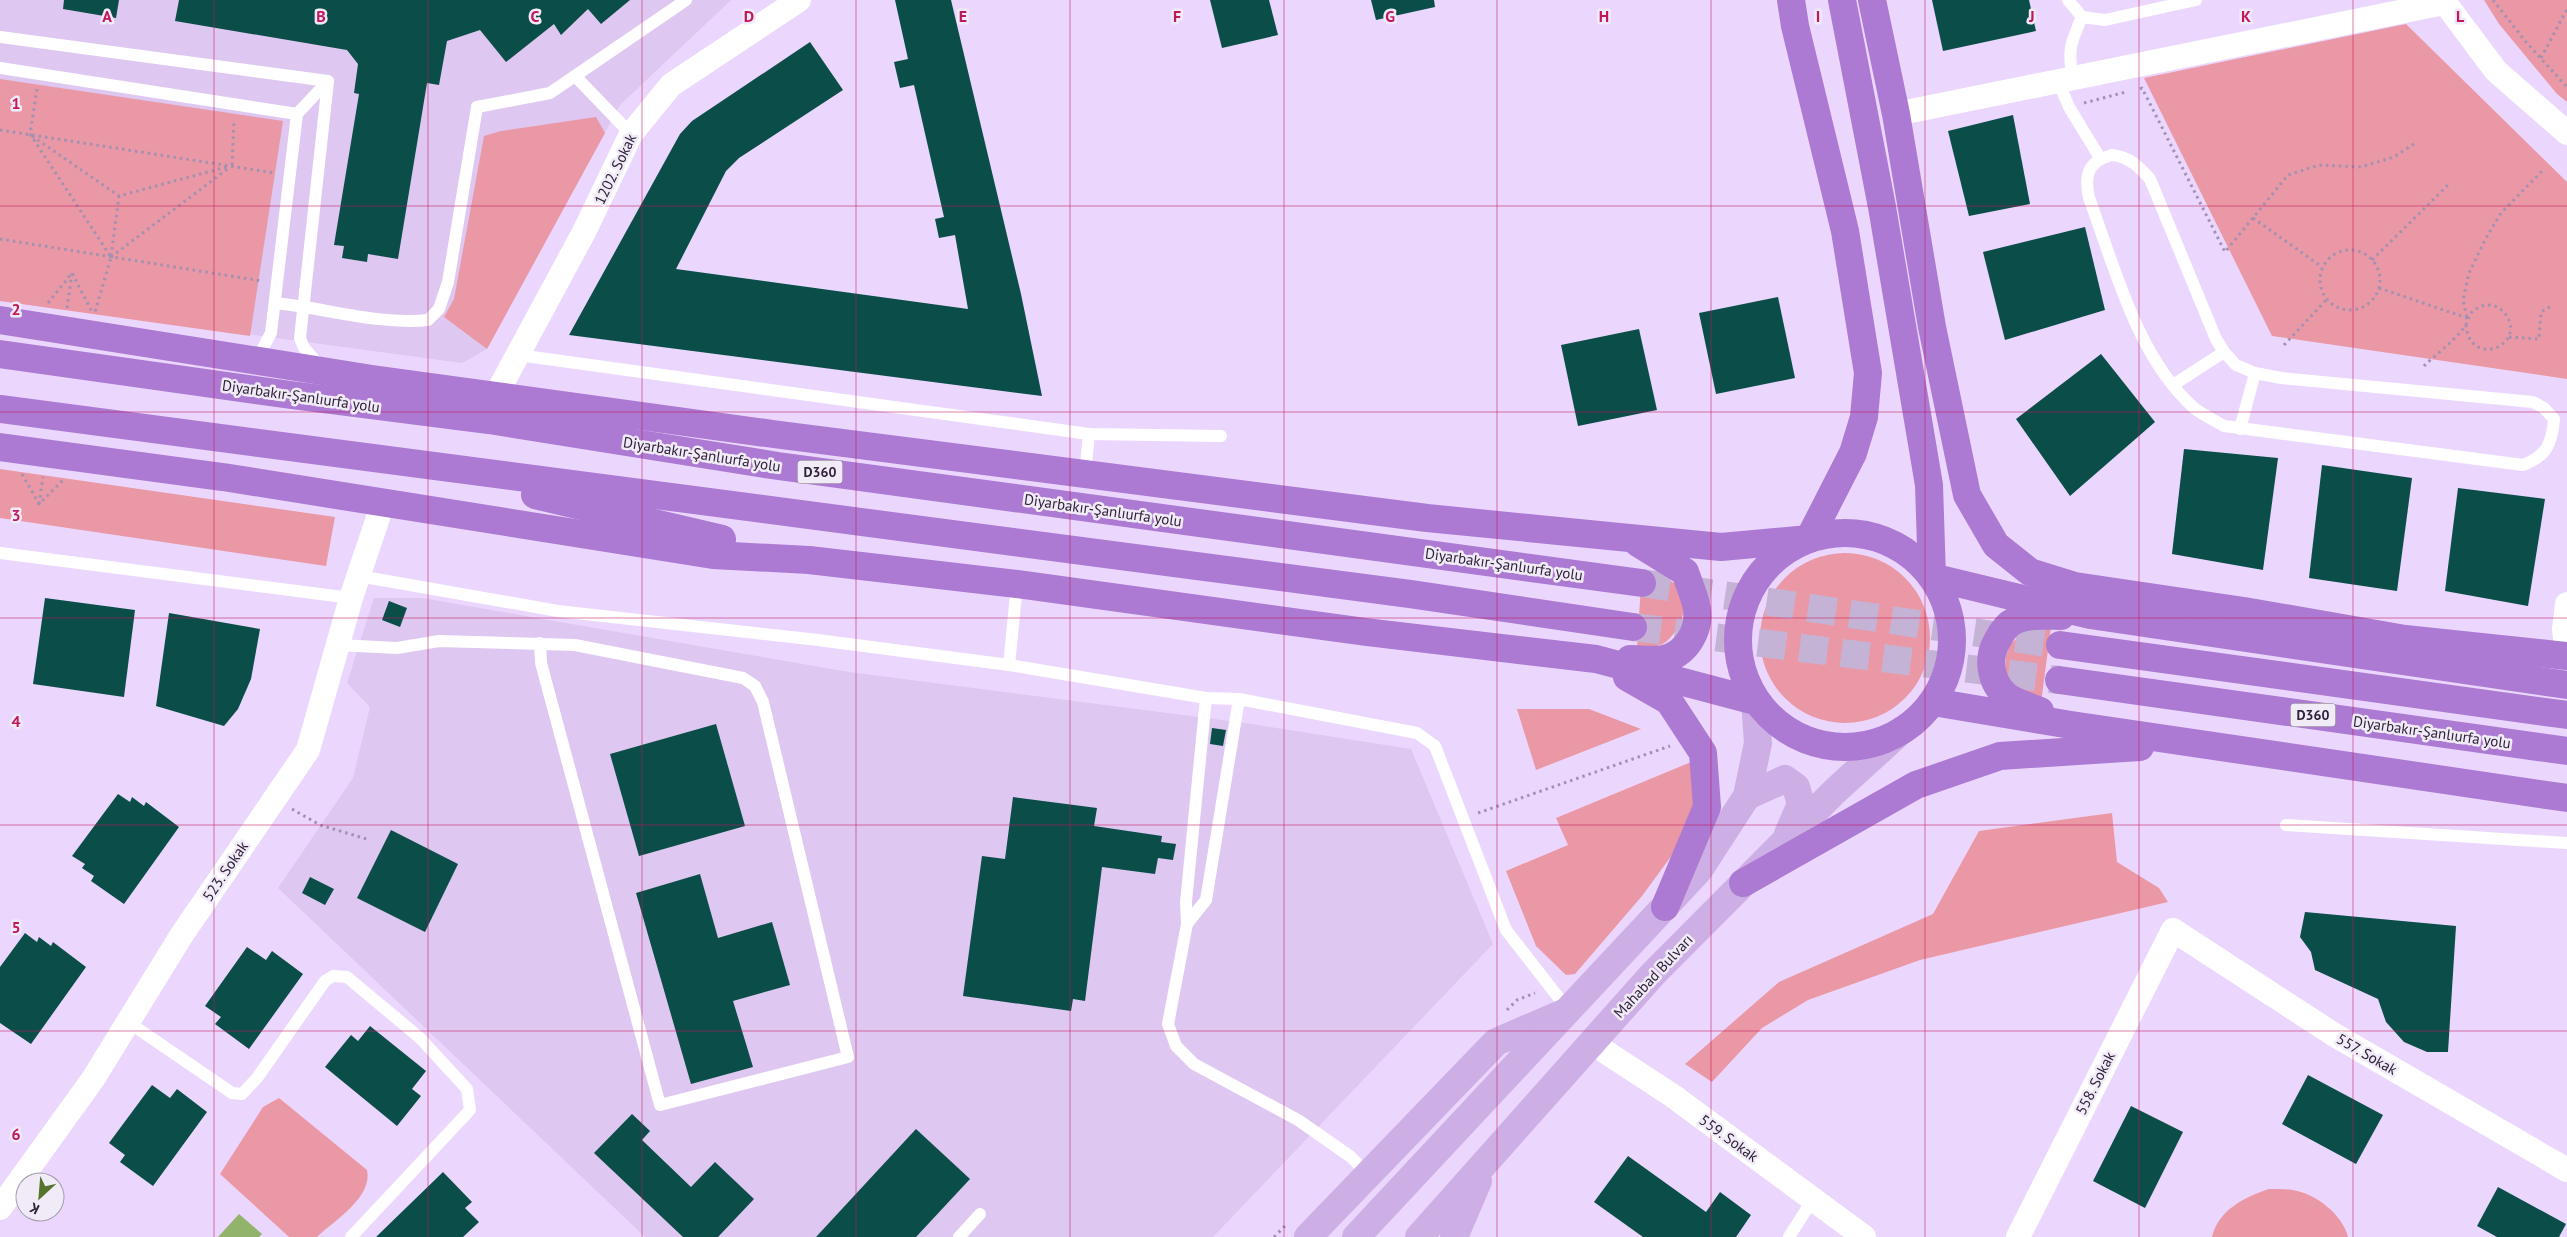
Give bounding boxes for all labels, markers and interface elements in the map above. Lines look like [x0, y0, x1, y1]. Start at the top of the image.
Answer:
text: A [102, 6, 112, 26]
text: B [316, 6, 326, 26]
text: C [531, 6, 540, 26]
text: D [744, 6, 754, 26]
text: E [959, 6, 967, 26]
text: F [1173, 6, 1181, 26]
text: G [1385, 6, 1395, 26]
text: H [1599, 6, 1609, 26]
text: I [1816, 6, 1820, 26]
text: J [2028, 6, 2035, 26]
text: K [2241, 6, 2251, 26]
text: L [2456, 6, 2465, 26]
text: 1 [11, 93, 21, 113]
street label: 1202. Sokak [590, 130, 641, 208]
text: 2 [11, 299, 21, 319]
street label: Diyarbakır-Şanlıurfa yolu [221, 376, 381, 416]
street label: Diyarbakır-Şanlıurfa yolu [622, 432, 782, 476]
road number: D360 [798, 461, 842, 484]
street label: Diyarbakır-Şanlıurfa yolu [1023, 490, 1183, 530]
text: 3 [11, 505, 21, 525]
street label: Diyarbakır-Şanlıurfa yolu [1424, 544, 1584, 584]
road number: D360 [2290, 704, 2336, 726]
text: 4 [11, 711, 21, 731]
street label: Diyarbakır-Şanlıurfa yolu [2352, 712, 2512, 752]
street label: 523. Sokak [198, 837, 252, 905]
text: 5 [11, 917, 21, 937]
street label: Mahabad Bulvarı [1609, 930, 1697, 1022]
street label: 557. Sokak [2333, 1029, 2401, 1079]
street label: 558. Sokak [2071, 1047, 2119, 1118]
street label: 559. Sokak [1696, 1110, 1763, 1166]
text: 6 [11, 1124, 21, 1144]
north arrow [15, 1172, 65, 1222]
text: K [26, 1199, 42, 1219]

